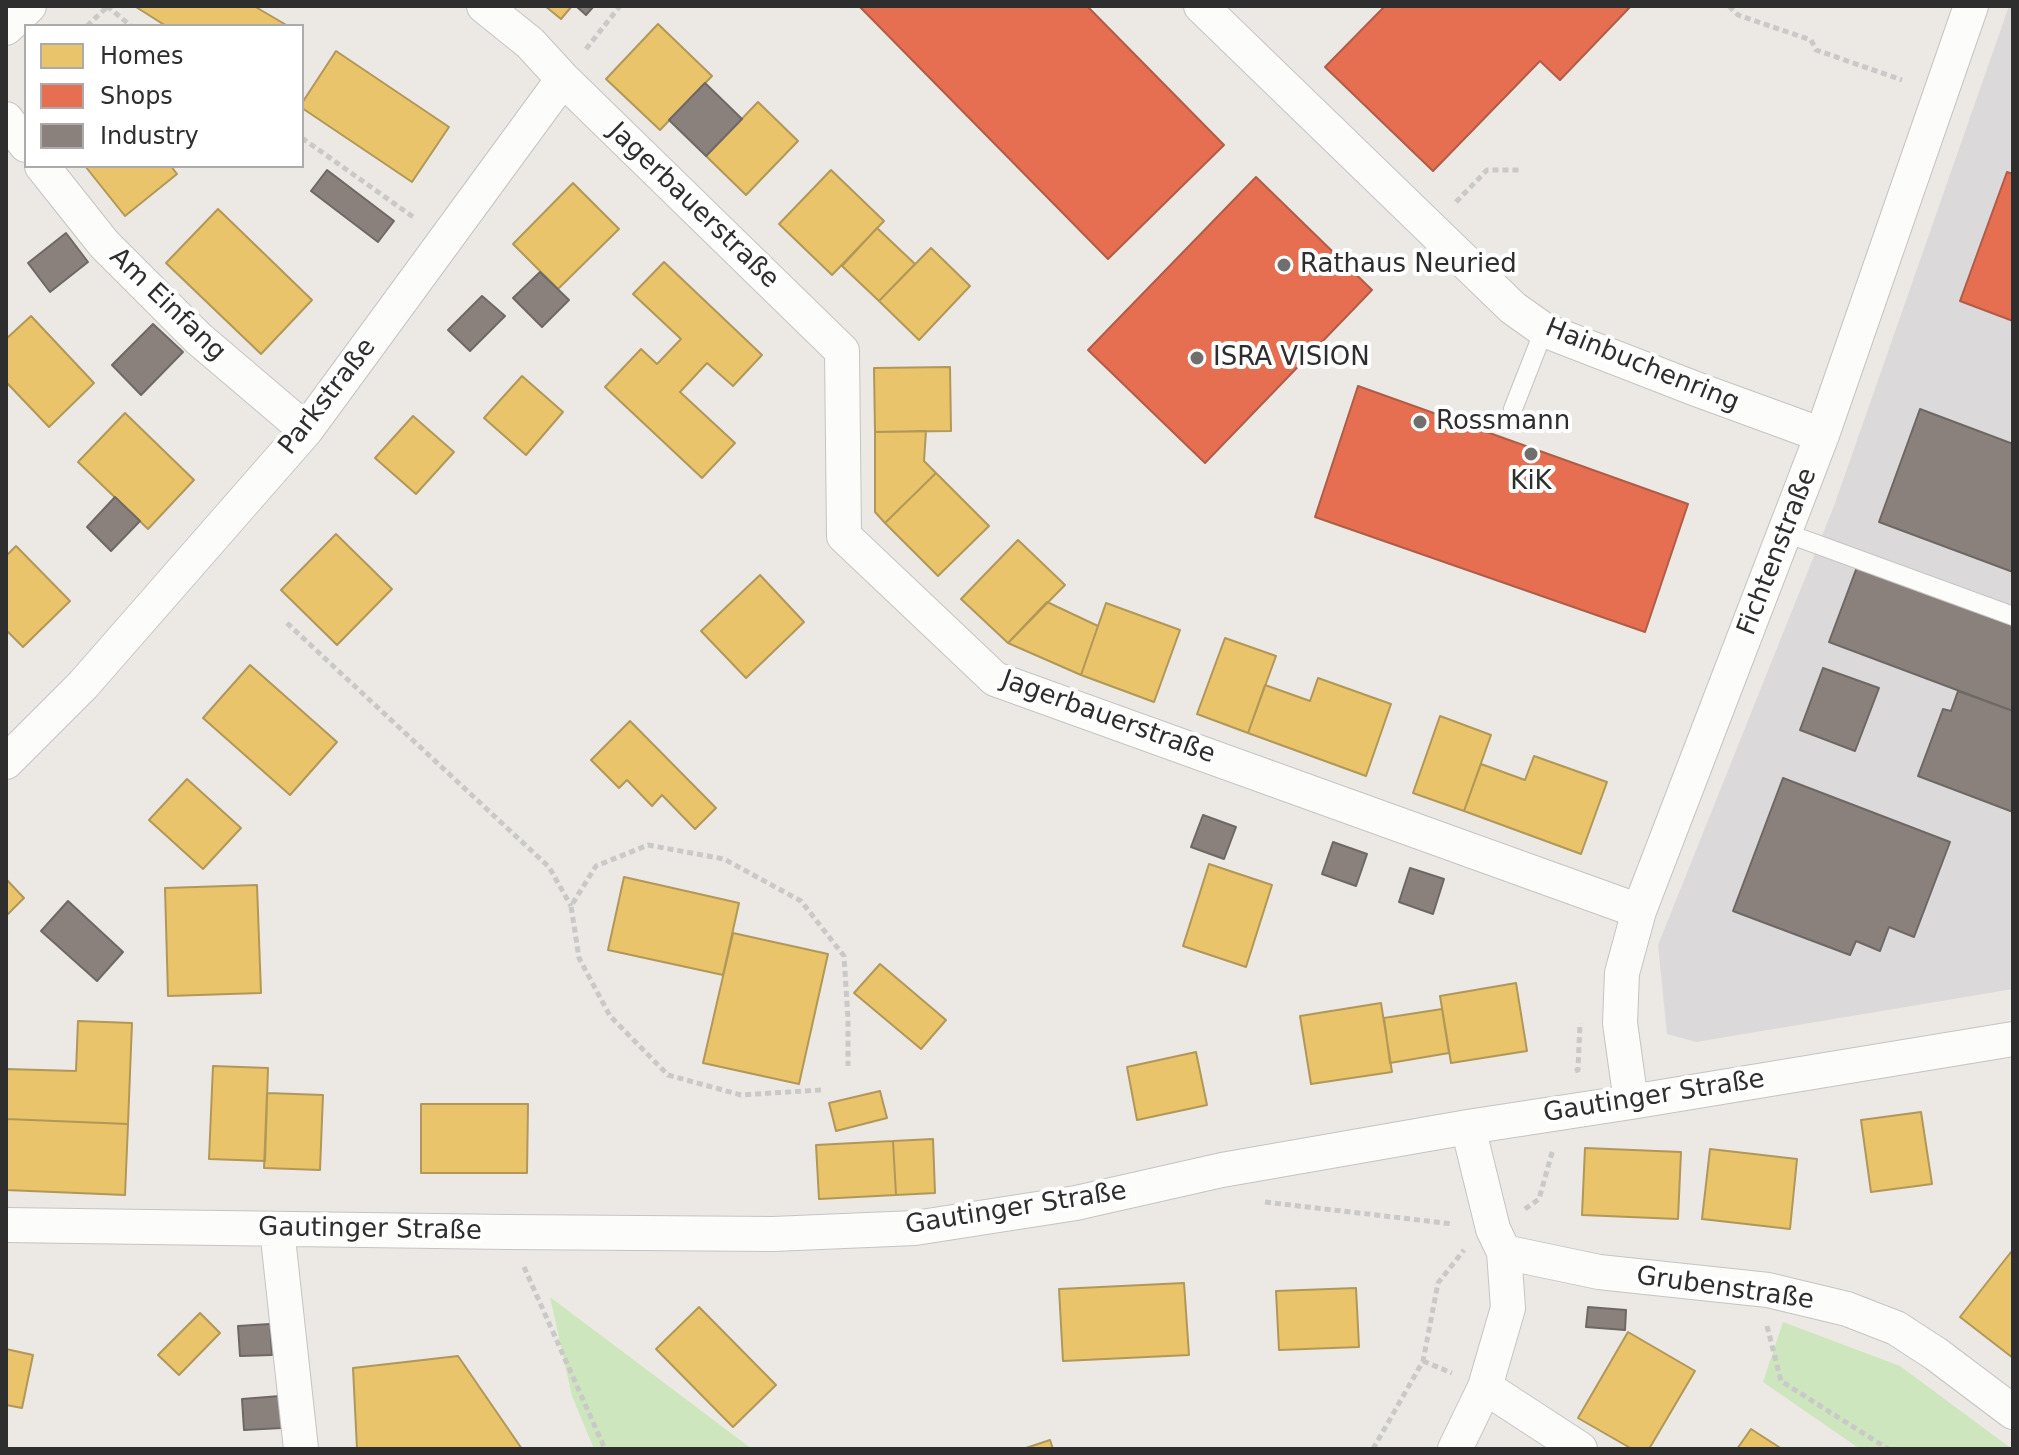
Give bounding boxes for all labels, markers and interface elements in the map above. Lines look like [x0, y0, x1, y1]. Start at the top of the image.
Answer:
legend [24, 24, 304, 168]
text: Homes [100, 42, 183, 70]
text: Shops [100, 82, 173, 110]
street label: Jagerbauerstraße [601, 117, 785, 295]
text: Industry [100, 122, 199, 150]
street label: Am Einfang [102, 242, 232, 368]
place label: Rathaus Neuried [1300, 249, 1517, 281]
marker: Rathaus Neuried [1275, 256, 1293, 274]
street label: Hainbuchenring [1541, 313, 1743, 419]
street label: Parkstraße [273, 333, 383, 461]
place label: ISRA VISION [1213, 342, 1370, 374]
marker: ISRA VISION [1188, 349, 1206, 367]
place label: Rossmann [1436, 406, 1570, 438]
marker: Rossmann [1411, 413, 1429, 431]
marker: KiK [1522, 445, 1540, 463]
street label: Fichtenstraße [1732, 464, 1824, 640]
place label: KiK [1510, 466, 1552, 498]
street label: Jagerbauerstraße [997, 665, 1219, 771]
street label: Gautinger Straße [1541, 1064, 1767, 1130]
street label: Gautinger Straße [903, 1176, 1129, 1242]
street label: Gautinger Straße [258, 1212, 482, 1248]
street label: Grubenstraße [1634, 1261, 1816, 1317]

